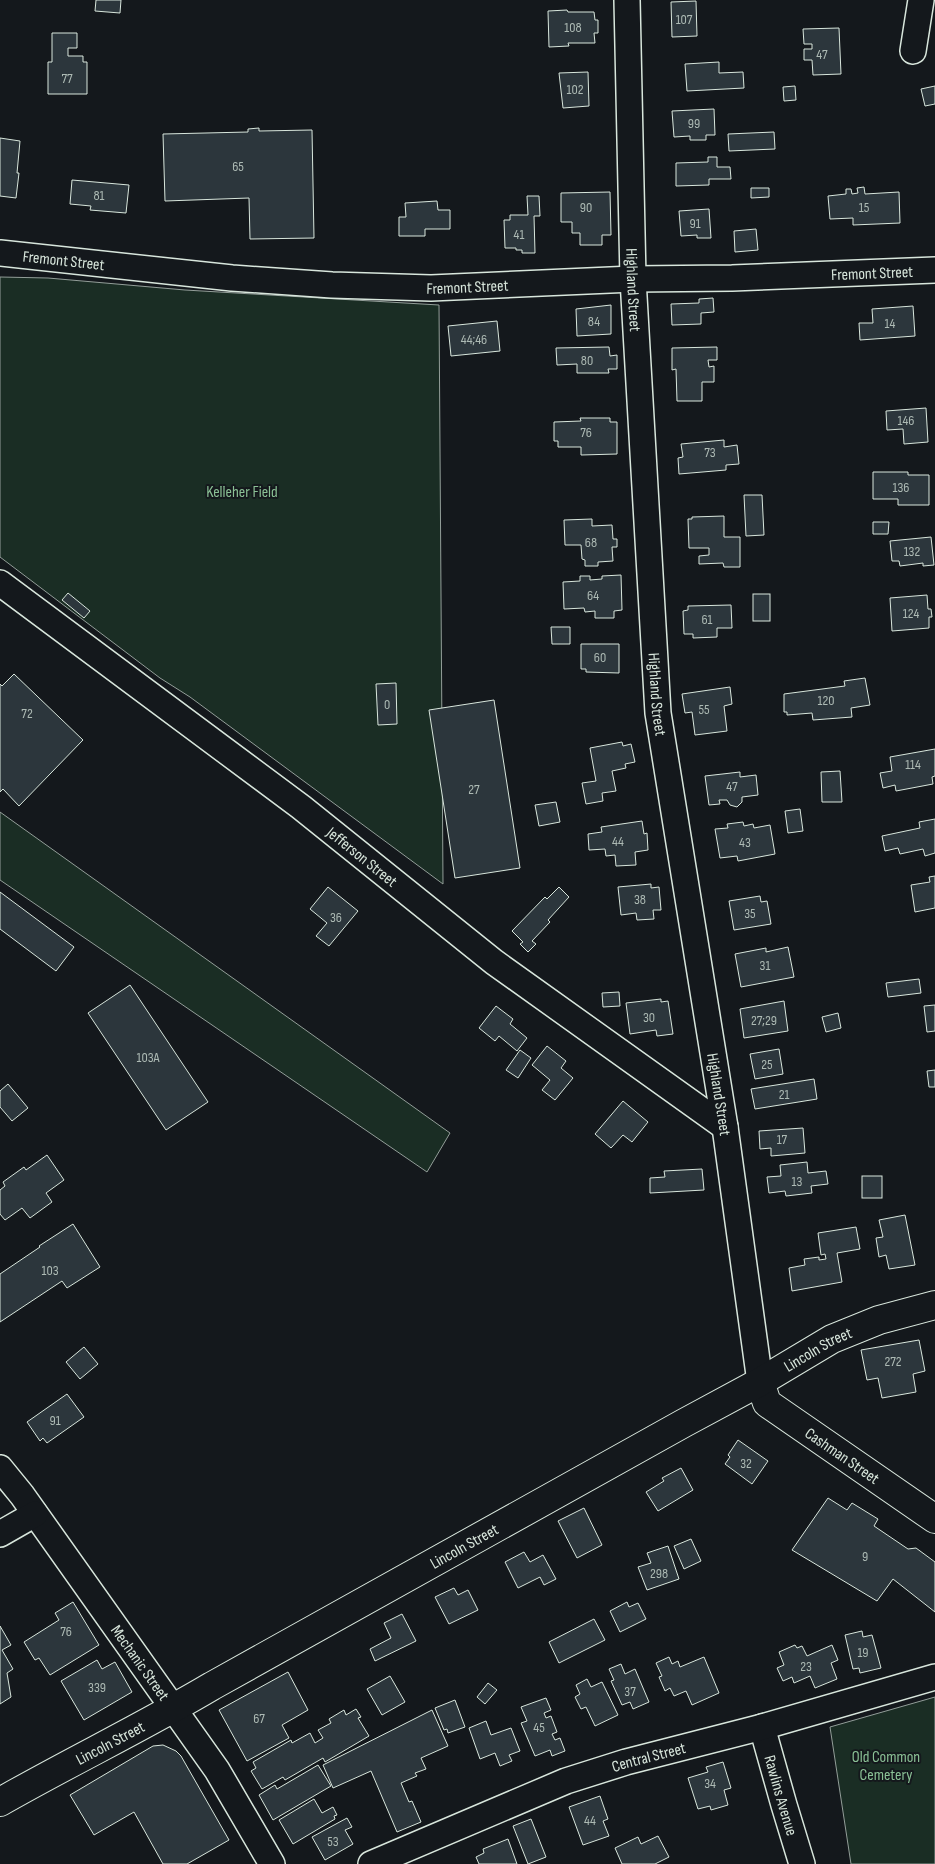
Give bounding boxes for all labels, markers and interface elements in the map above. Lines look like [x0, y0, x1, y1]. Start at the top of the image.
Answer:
house number: 107 [676, 11, 693, 28]
house number: 108 [564, 19, 582, 36]
house number: 47 [816, 46, 828, 63]
house number: 77 [61, 70, 73, 87]
house number: 102 [567, 81, 584, 98]
house number: 99 [688, 115, 700, 132]
house number: 65 [232, 158, 244, 175]
house number: 81 [93, 187, 105, 204]
house number: 90 [580, 199, 592, 216]
house number: 15 [859, 199, 870, 216]
house number: 91 [689, 215, 701, 232]
house number: 41 [514, 226, 524, 243]
street label: Fremont Street [22, 248, 105, 275]
street label: Highland Street [621, 248, 644, 332]
street label: Fremont Street [831, 263, 914, 285]
street label: Fremont Street [426, 277, 509, 299]
house number: 84 [588, 313, 600, 330]
house number: 14 [885, 315, 896, 332]
house number: 44;46 [461, 331, 487, 348]
house number: 80 [581, 352, 593, 369]
house number: 146 [898, 412, 914, 429]
house number: 76 [580, 424, 592, 441]
house number: 73 [704, 444, 716, 461]
house number: 136 [893, 479, 909, 496]
park label: Kelleher Field [206, 483, 278, 502]
house number: 68 [585, 534, 597, 551]
house number: 132 [904, 543, 920, 560]
house number: 64 [587, 587, 599, 604]
house number: 124 [903, 605, 919, 622]
house number: 61 [701, 611, 713, 628]
house number: 60 [594, 649, 606, 666]
street label: Highland Street [644, 652, 670, 738]
house number: 120 [817, 692, 835, 709]
house number: 0 [384, 696, 390, 713]
house number: 55 [698, 701, 710, 718]
house number: 72 [21, 705, 33, 722]
house number: 114 [905, 756, 921, 773]
house number: 47 [726, 778, 738, 795]
house number: 27 [468, 781, 480, 798]
street label: Jefferson Street [322, 823, 401, 892]
house number: 44 [612, 833, 624, 850]
house number: 43 [739, 834, 751, 851]
house number: 38 [634, 891, 646, 908]
house number: 35 [744, 905, 756, 922]
house number: 36 [330, 909, 342, 926]
house number: 31 [760, 957, 770, 974]
house number: 30 [643, 1009, 655, 1026]
house number: 27;29 [751, 1012, 777, 1029]
house number: 103A [136, 1049, 161, 1066]
street label: Highland Street [702, 1052, 734, 1137]
house number: 25 [761, 1056, 773, 1073]
house number: 21 [779, 1086, 789, 1103]
house number: 17 [777, 1131, 788, 1148]
house number: 13 [792, 1173, 803, 1190]
house number: 103 [41, 1262, 59, 1279]
street label: Lincoln Street [781, 1324, 855, 1376]
house number: 272 [884, 1353, 902, 1370]
house number: 91 [49, 1412, 61, 1429]
street label: Cashman Street [801, 1424, 883, 1489]
house number: 32 [740, 1455, 752, 1472]
street label: Lincoln Street [427, 1520, 502, 1574]
house number: 9 [862, 1548, 868, 1565]
house number: 298 [650, 1565, 668, 1582]
street label: Mechanic Street [106, 1622, 173, 1705]
house number: 76 [60, 1623, 72, 1640]
house number: 19 [857, 1644, 869, 1661]
house number: 23 [800, 1658, 812, 1675]
house number: 339 [88, 1679, 106, 1696]
house number: 37 [624, 1683, 636, 1700]
house number: 67 [253, 1710, 265, 1727]
street label: Lincoln Street [73, 1718, 148, 1770]
house number: 45 [533, 1719, 545, 1736]
street label: Central Street [610, 1739, 688, 1777]
park label: Old Common Cemetery [852, 1748, 920, 1785]
street label: Rawlins Avenue [759, 1753, 801, 1838]
house number: 34 [704, 1775, 716, 1792]
house number: 44 [584, 1812, 596, 1829]
house number: 53 [327, 1833, 339, 1850]

